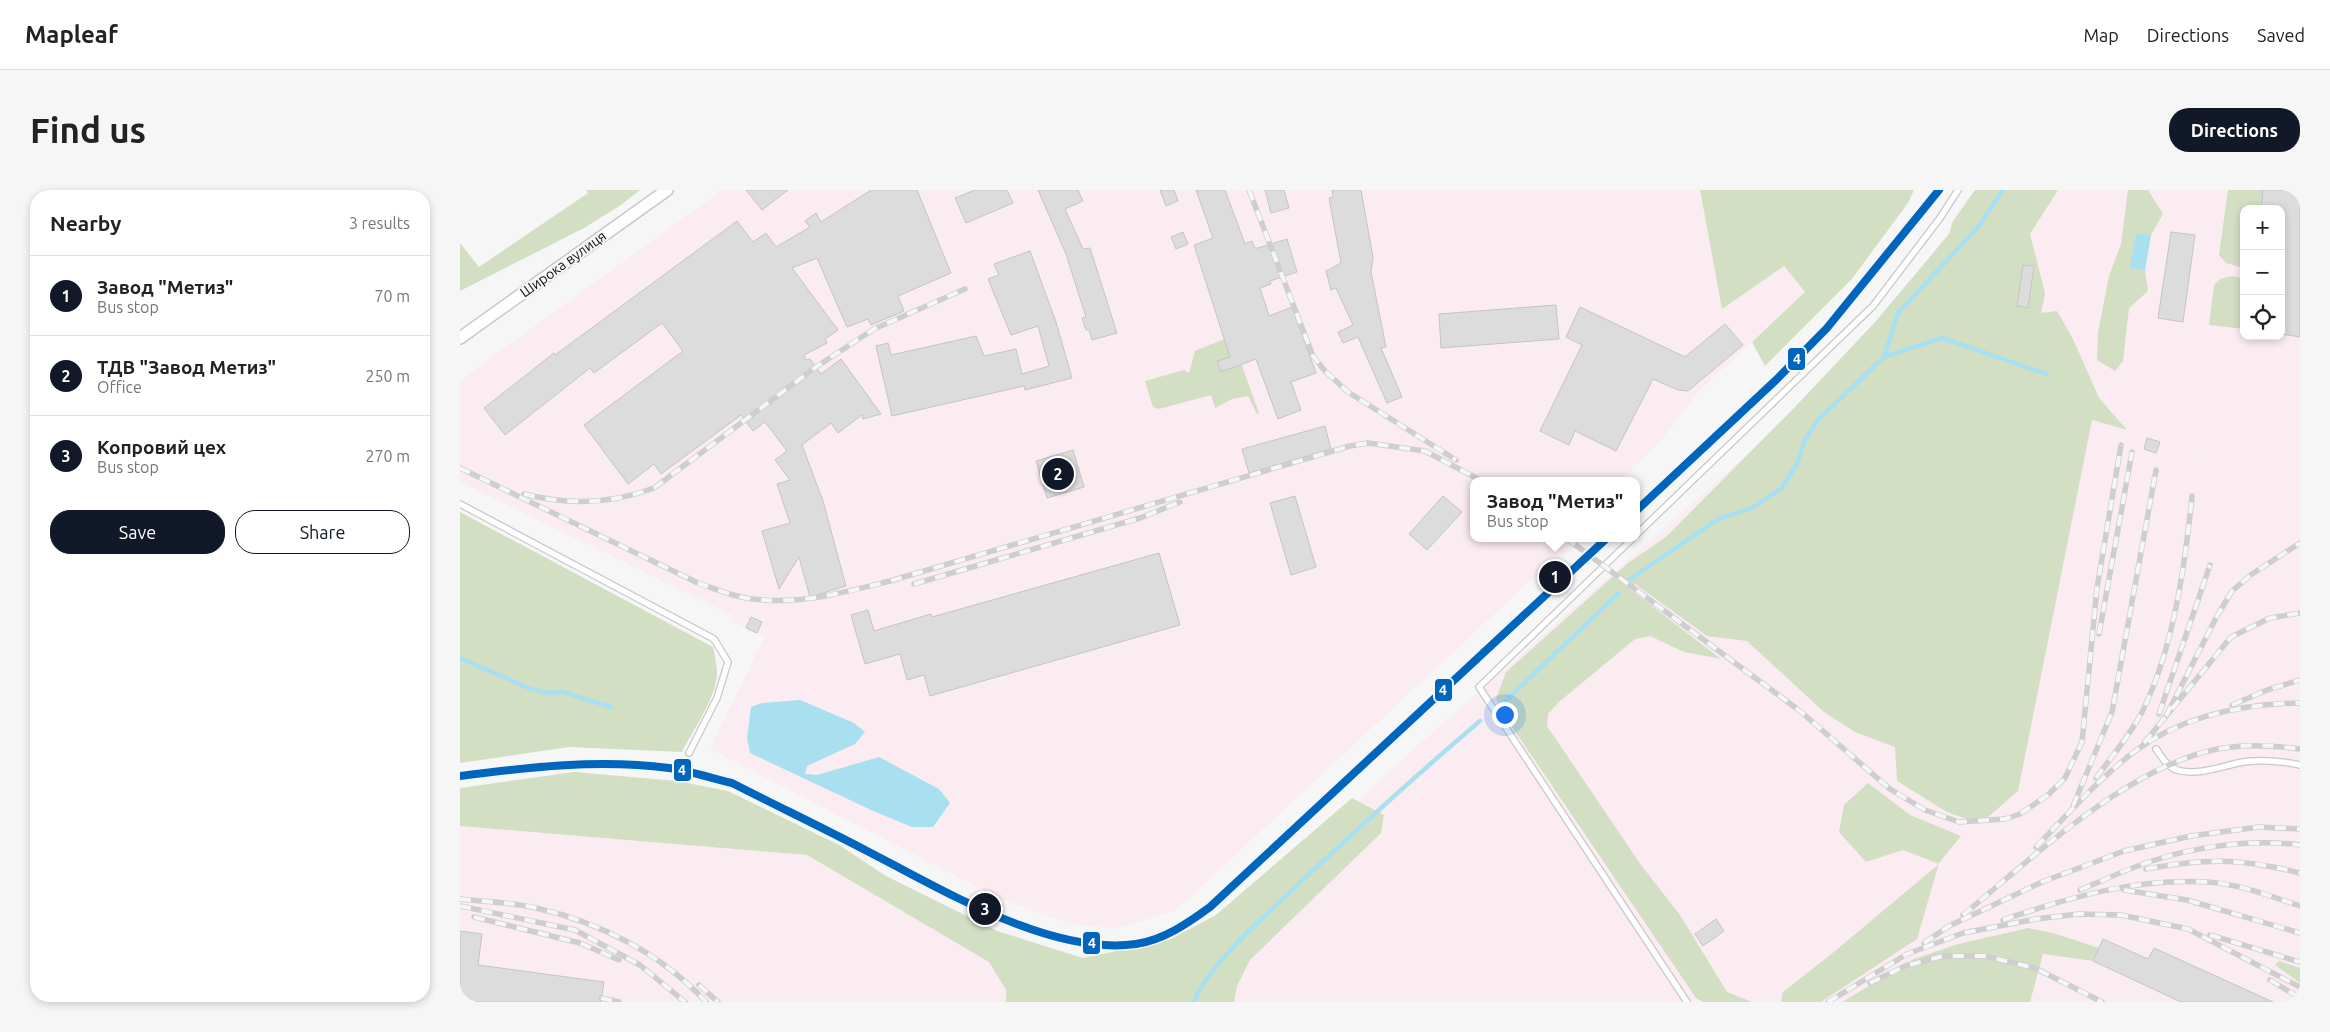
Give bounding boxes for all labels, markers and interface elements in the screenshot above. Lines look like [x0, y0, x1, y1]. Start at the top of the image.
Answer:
text: Mapleaf [25, 21, 118, 48]
text: Map [2083, 25, 2119, 45]
text: Directions [2147, 25, 2229, 45]
text: Saved [2257, 25, 2305, 45]
button: Directions [2169, 108, 2300, 152]
text: Find us [30, 110, 146, 150]
map controls [2240, 205, 2285, 340]
button: + [2240, 205, 2285, 250]
text: Nearby [50, 211, 121, 235]
text: 3 results [349, 214, 410, 232]
street label: Широка вулиця [517, 227, 609, 301]
button: − [2240, 250, 2285, 295]
text: Завод "Метиз" [97, 276, 233, 298]
text: 1 [61, 287, 71, 305]
text: 70 m [374, 287, 410, 305]
button: locate [2240, 295, 2285, 340]
text: Bus stop [97, 298, 159, 316]
line badge: 4 [1787, 347, 1806, 371]
text: 4 [1793, 351, 1801, 367]
text: ТДВ "Завод Метиз" [97, 356, 276, 378]
text: 2 [61, 367, 71, 385]
text: 250 m [365, 367, 410, 385]
text: Office [97, 378, 142, 396]
text: Копровий цех [97, 436, 226, 458]
text: 3 [61, 447, 71, 465]
text: 270 m [365, 447, 410, 465]
pin: 2 [1042, 455, 1074, 493]
text: Bus stop [97, 458, 159, 476]
popup [1470, 477, 1640, 542]
text: Завод "Метиз" [1487, 490, 1623, 512]
button: Save [50, 510, 225, 554]
button: Share [235, 510, 410, 554]
text: Bus stop [1487, 512, 1549, 530]
pin: 1 [1539, 558, 1571, 596]
line badge: 4 [1434, 678, 1453, 702]
text: 4 [1439, 682, 1447, 698]
your location [1492, 702, 1518, 728]
line badge: 4 [673, 758, 692, 782]
text: 4 [678, 762, 686, 778]
pin: 3 [969, 890, 1001, 928]
line badge: 4 [1082, 931, 1101, 955]
text: 4 [1088, 935, 1096, 951]

